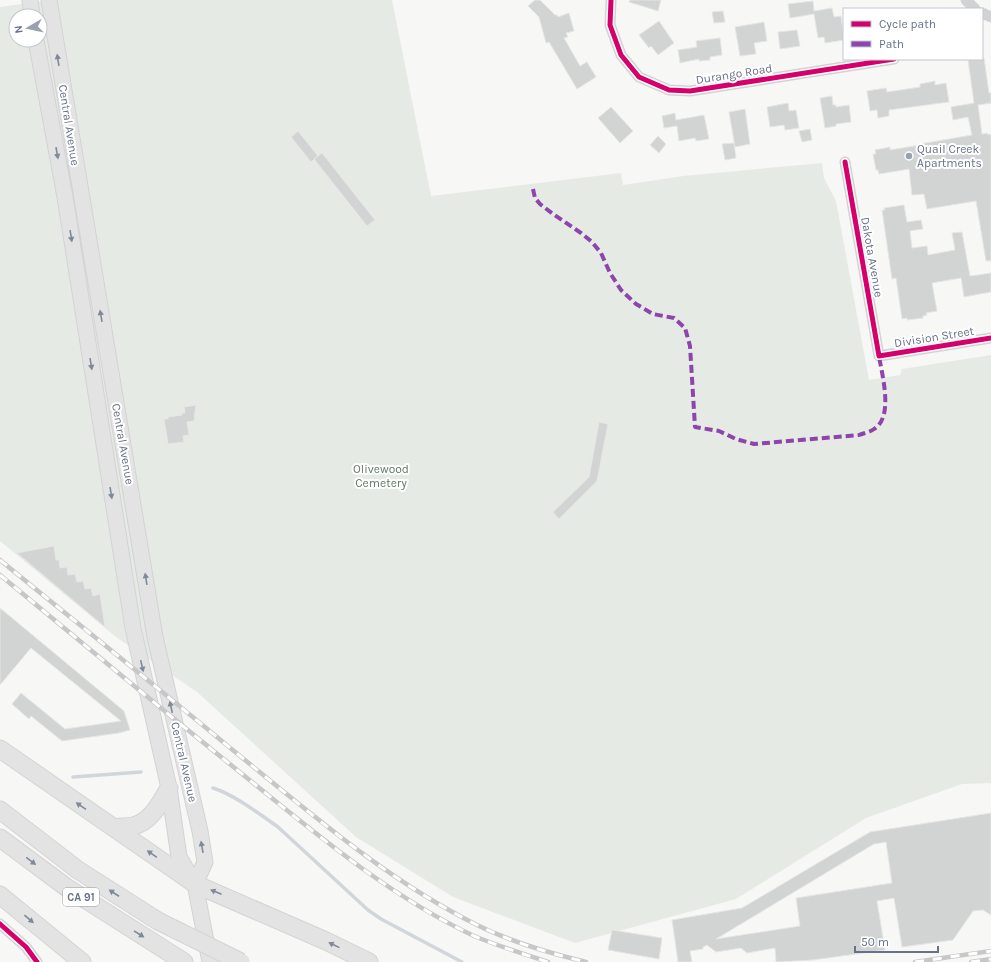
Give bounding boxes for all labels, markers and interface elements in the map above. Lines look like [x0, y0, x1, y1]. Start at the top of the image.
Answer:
north arrow [8, 8, 48, 48]
legend [843, 8, 983, 60]
text: Cycle path [879, 17, 936, 31]
text: N [12, 25, 26, 34]
text: Path [879, 37, 904, 51]
one-way arrow [55, 54, 61, 66]
street label: Durango Road [695, 61, 773, 87]
street label: Central Avenue [56, 83, 82, 167]
place label: Quail Creek Apartments [917, 142, 982, 170]
one-way arrow [54, 147, 60, 159]
marker: Quail Creek Apartments [904, 151, 914, 161]
street label: Dakota Avenue [858, 216, 886, 298]
one-way arrow [68, 230, 74, 242]
one-way arrow [98, 310, 104, 322]
street label: Division Street [893, 324, 975, 350]
one-way arrow [88, 358, 94, 370]
street label: Central Avenue [109, 402, 137, 486]
park label: Olivewood Cemetery [353, 462, 409, 490]
one-way arrow [108, 486, 114, 499]
one-way arrow [142, 573, 148, 585]
one-way arrow [139, 660, 145, 672]
one-way arrow [168, 701, 174, 713]
street label: Central Avenue [168, 721, 200, 803]
one-way arrow [76, 802, 87, 810]
one-way arrow [199, 841, 205, 853]
one-way arrow [147, 850, 157, 858]
one-way arrow [26, 857, 37, 866]
road number: CA 91 [63, 888, 99, 906]
one-way arrow [108, 889, 119, 896]
one-way arrow [210, 889, 221, 895]
one-way arrow [24, 915, 34, 924]
scale bar [855, 928, 938, 954]
one-way arrow [134, 930, 144, 938]
text: 50 m [861, 935, 889, 949]
one-way arrow [329, 942, 340, 948]

